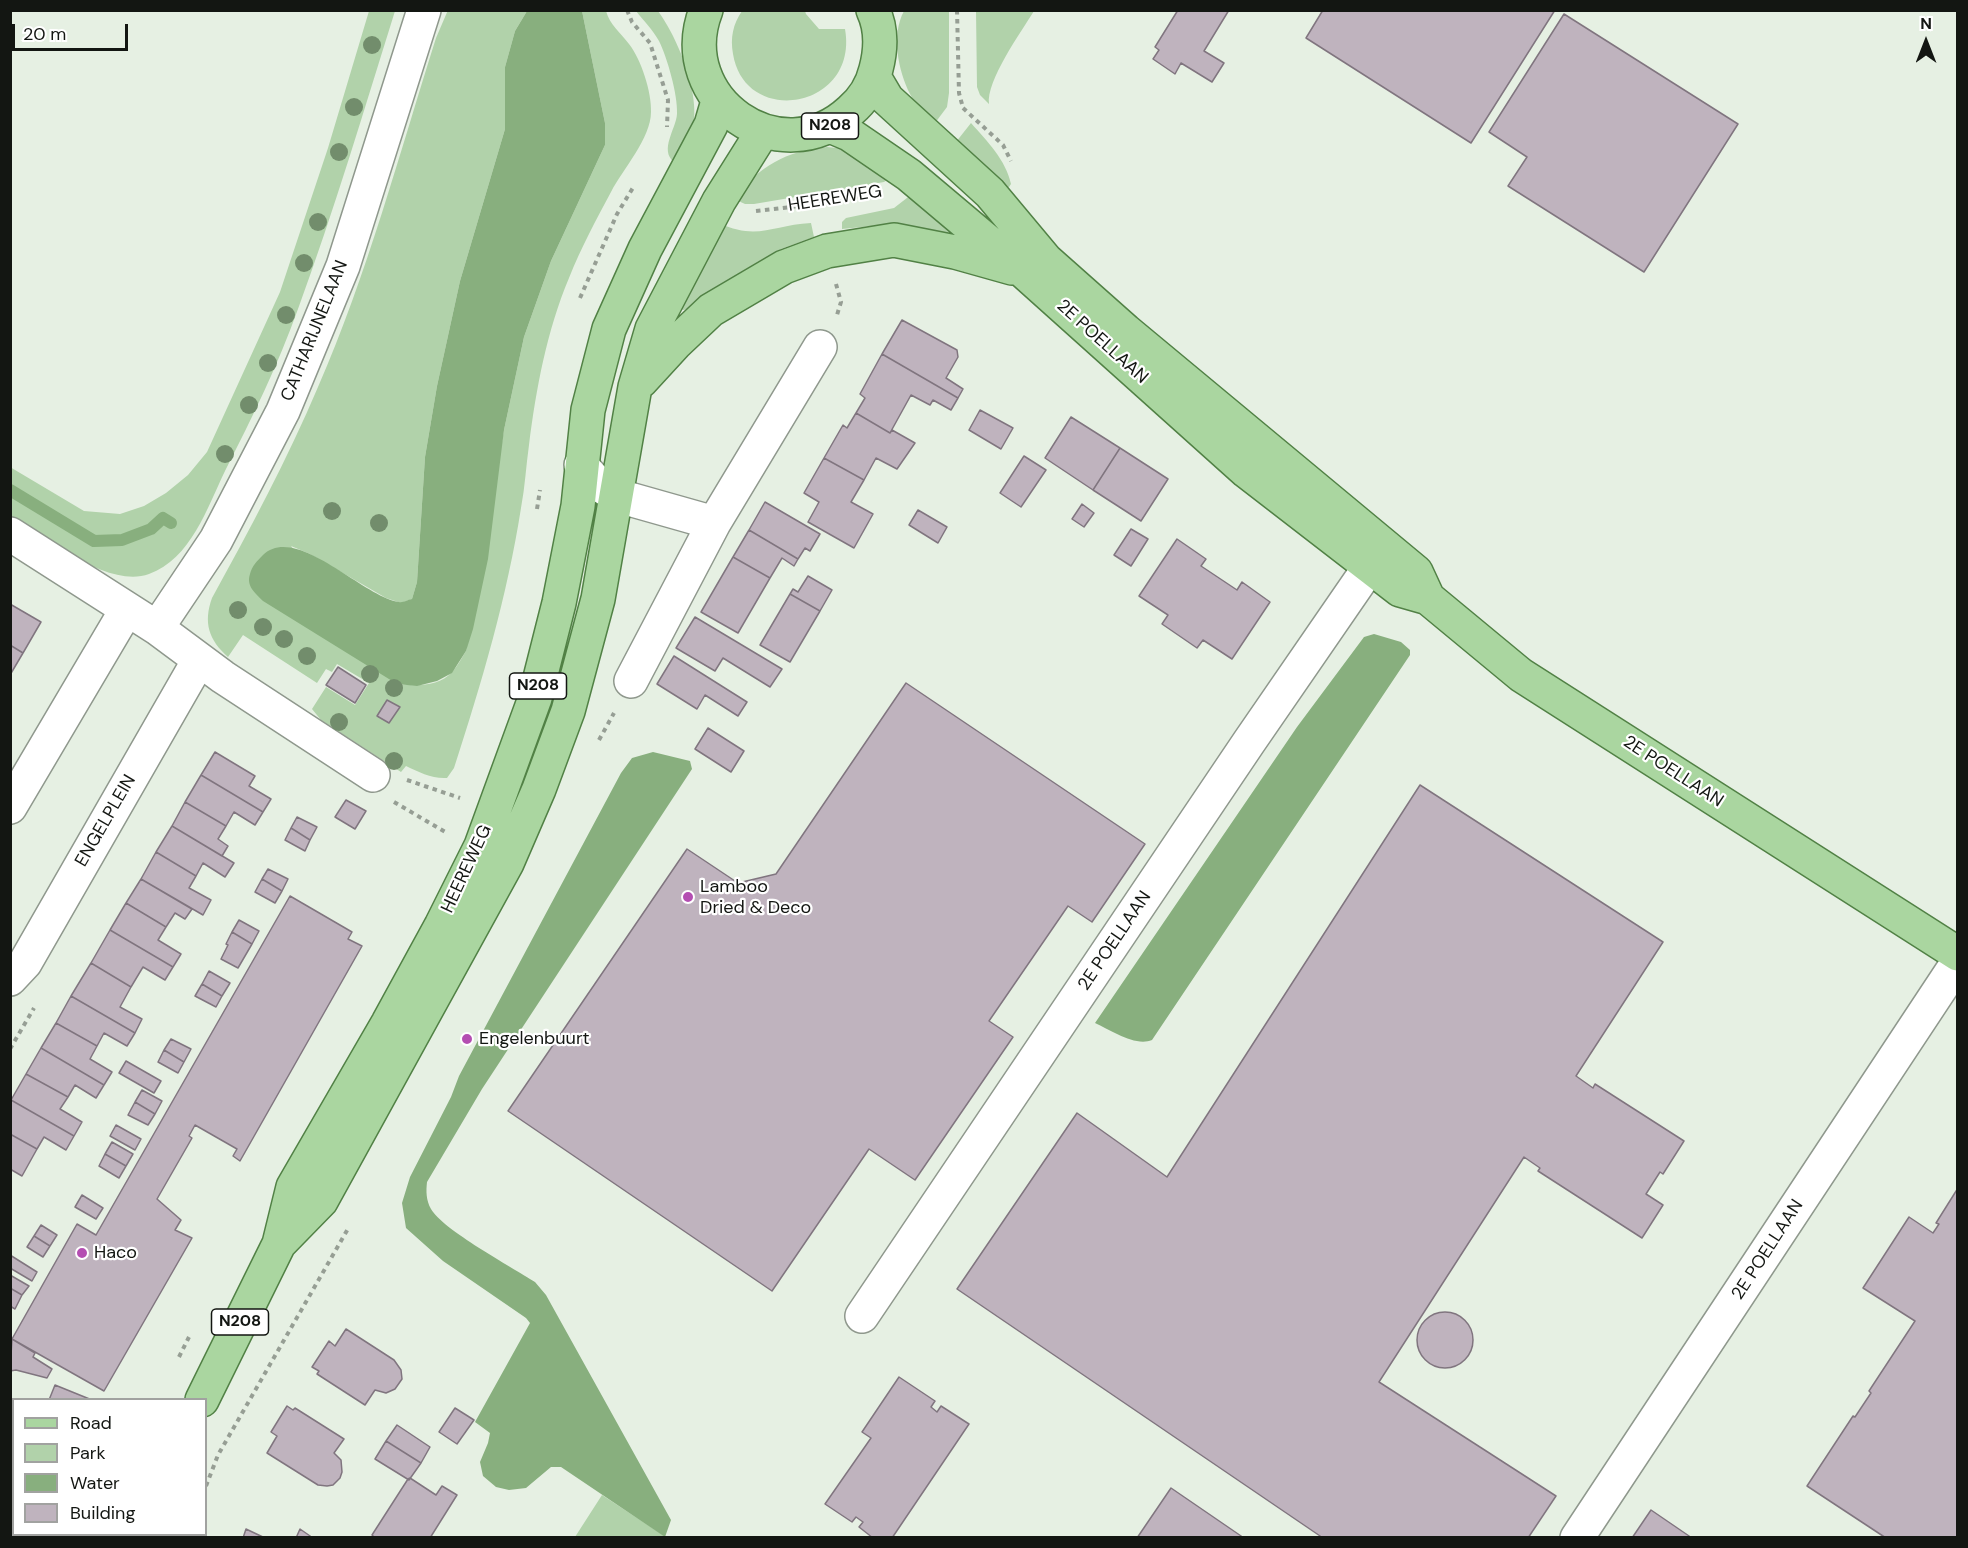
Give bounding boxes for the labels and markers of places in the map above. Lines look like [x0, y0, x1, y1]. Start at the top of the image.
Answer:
place label: Lamboo Dried & Deco [700, 876, 811, 918]
marker: Lamboo Dried & Deco [681, 890, 695, 904]
place label: Engelenbuurt [479, 1028, 590, 1050]
marker: Engelenbuurt [460, 1032, 474, 1046]
place label: Haco [94, 1242, 137, 1264]
marker: Haco [75, 1246, 89, 1260]

